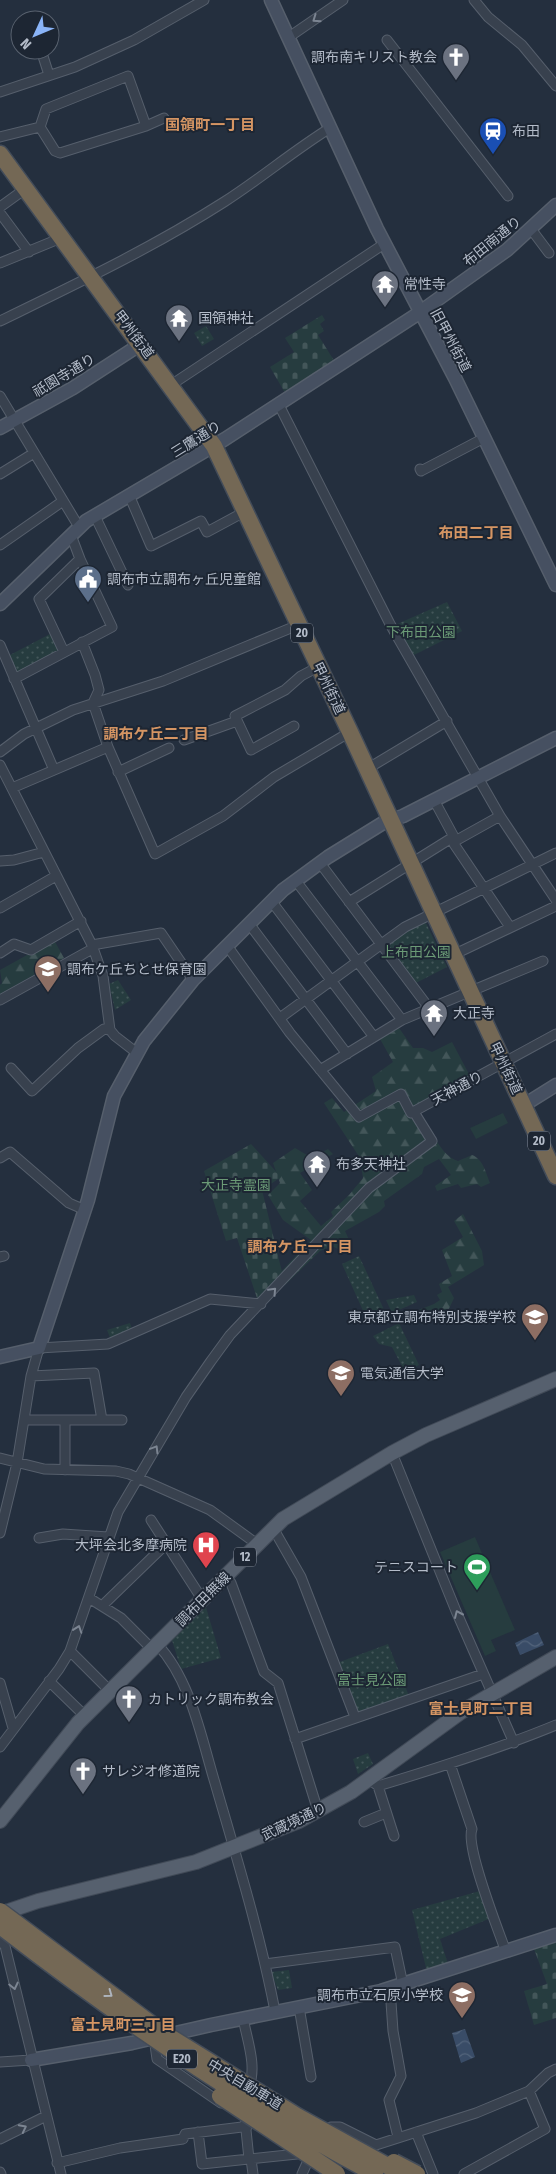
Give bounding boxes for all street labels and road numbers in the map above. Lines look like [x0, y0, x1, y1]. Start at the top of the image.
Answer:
street label: 布田南通り [460, 213, 525, 270]
street label: 旧甲州街道 [427, 305, 474, 375]
street label: 甲州街道 [110, 307, 157, 362]
street label: 祇園寺通り [30, 350, 99, 401]
street label: 三鷹通り [168, 417, 225, 461]
road number: 20 [291, 624, 313, 642]
street label: 甲州街道 [309, 659, 348, 717]
street label: 甲州街道 [486, 1039, 525, 1097]
street label: 天神通り [429, 1068, 486, 1109]
road number: 20 [528, 1132, 550, 1150]
road number: 12 [234, 1548, 256, 1566]
street label: 調布田無線 [173, 1569, 234, 1630]
street label: 武蔵境通り [259, 1799, 330, 1844]
road number: E20 [167, 2050, 197, 2068]
street label: 中央自動車道 [204, 2056, 285, 2113]

